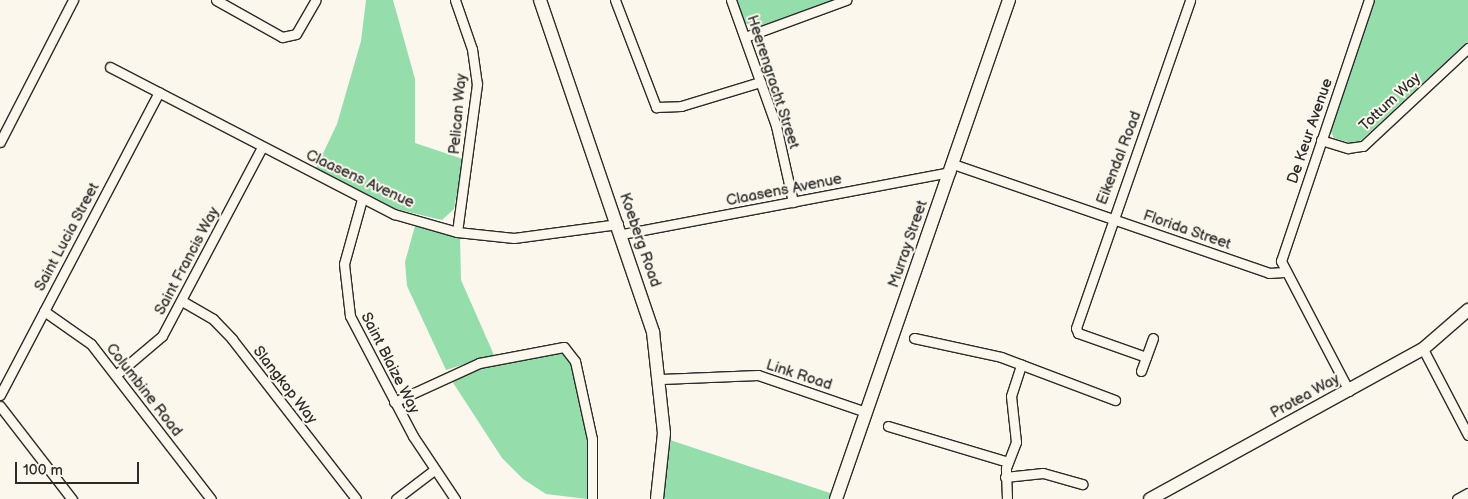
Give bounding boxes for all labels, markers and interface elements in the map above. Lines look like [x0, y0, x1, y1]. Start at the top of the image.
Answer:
street label: Heerengracht Street [743, 13, 803, 151]
street label: Tottum Way [1355, 69, 1425, 135]
street label: Pelican Way [445, 73, 471, 155]
street label: De Keur Avenue [1284, 76, 1336, 186]
street label: Eikendal Road [1093, 109, 1145, 207]
street label: Claasens Avenue [303, 146, 417, 212]
street label: Claasens Avenue [725, 170, 843, 210]
street label: Saint Lucia Street [31, 180, 103, 294]
street label: Koeberg Road [615, 191, 665, 289]
street label: Murray Street [884, 197, 932, 291]
street label: Saint Francis Way [151, 204, 223, 318]
street label: Florida Street [1141, 207, 1233, 253]
street label: Saint Blaize Way [357, 309, 423, 417]
street label: Columbine Road [102, 340, 186, 440]
street label: Slangkop Way [249, 342, 321, 428]
street label: Link Road [764, 356, 834, 394]
street label: Protea Way [1267, 370, 1343, 422]
scale bar [18, 452, 141, 484]
text: 100 m [23, 461, 63, 480]

